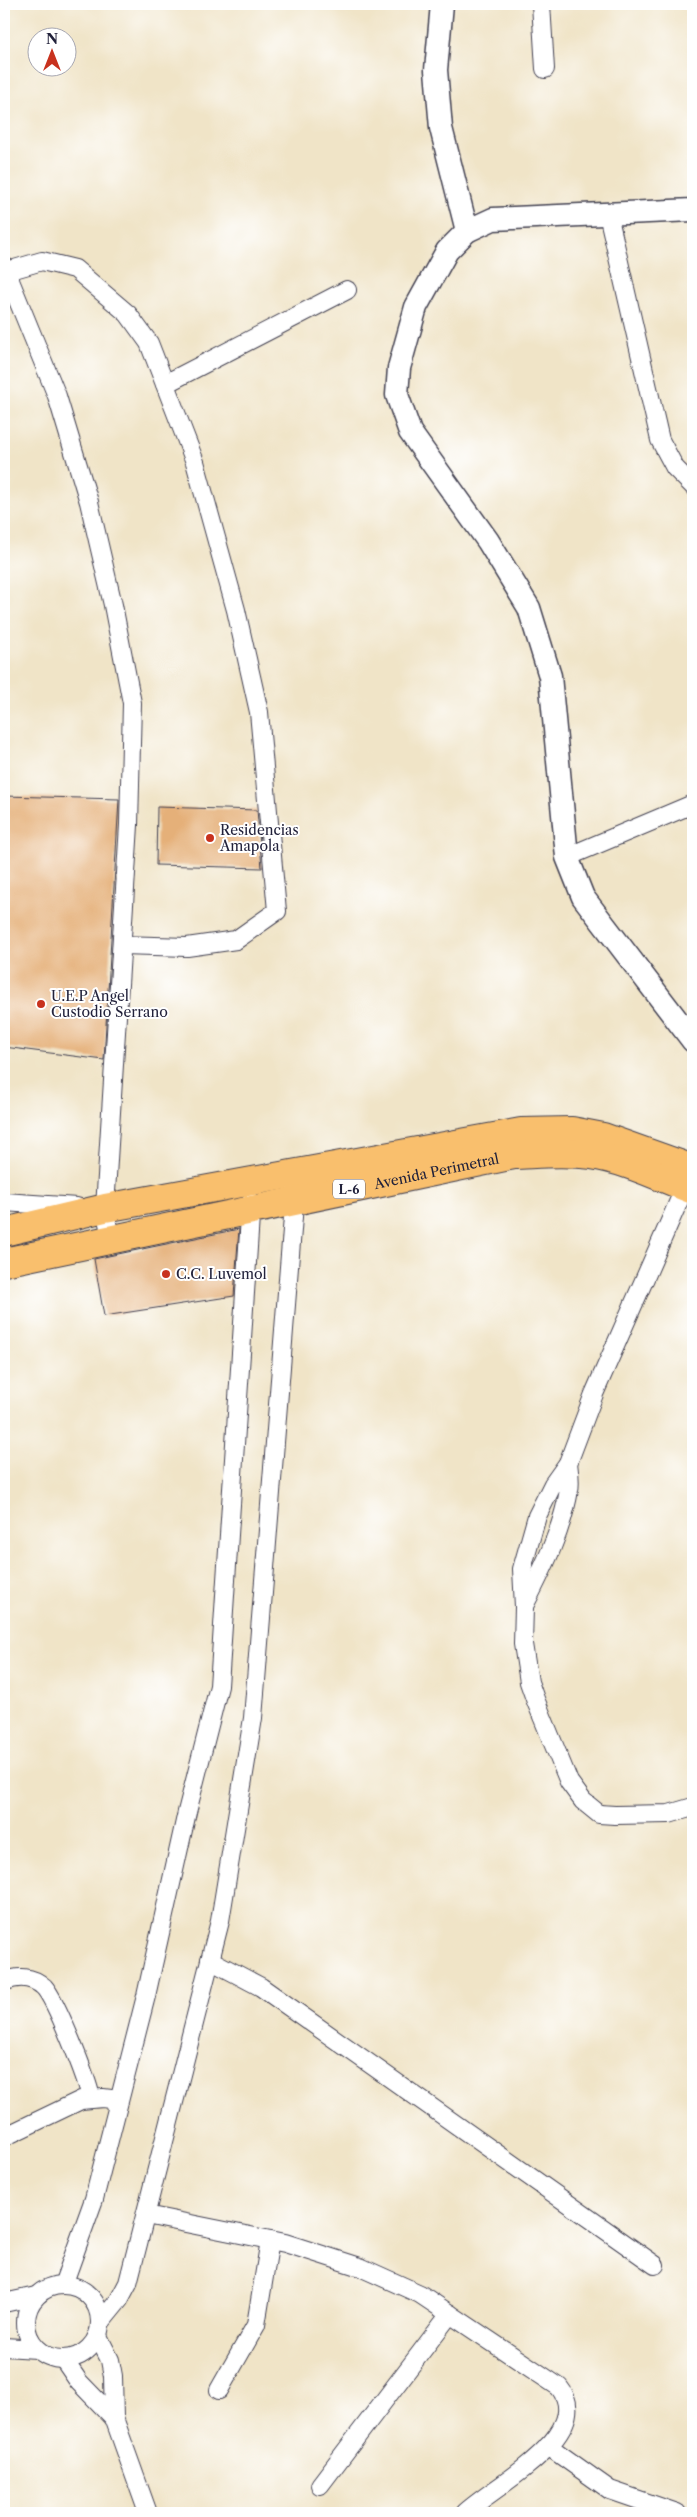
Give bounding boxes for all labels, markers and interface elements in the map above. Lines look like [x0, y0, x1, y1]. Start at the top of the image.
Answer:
north arrow [28, 28, 78, 78]
text: N [46, 30, 58, 48]
place label: Residencias Amapola [219, 821, 299, 855]
marker: Residencias Amapola [204, 832, 216, 844]
place label: U.E.P Angel Custodio Serrano [51, 987, 168, 1021]
marker: U.E.P Angel Custodio Serrano [35, 998, 47, 1010]
street label: Avenida Perimetral [371, 1149, 501, 1193]
road number: L-6 [333, 1180, 365, 1198]
place label: C.C. Luvemol [176, 1265, 267, 1283]
marker: C.C. Luvemol [160, 1268, 172, 1280]

